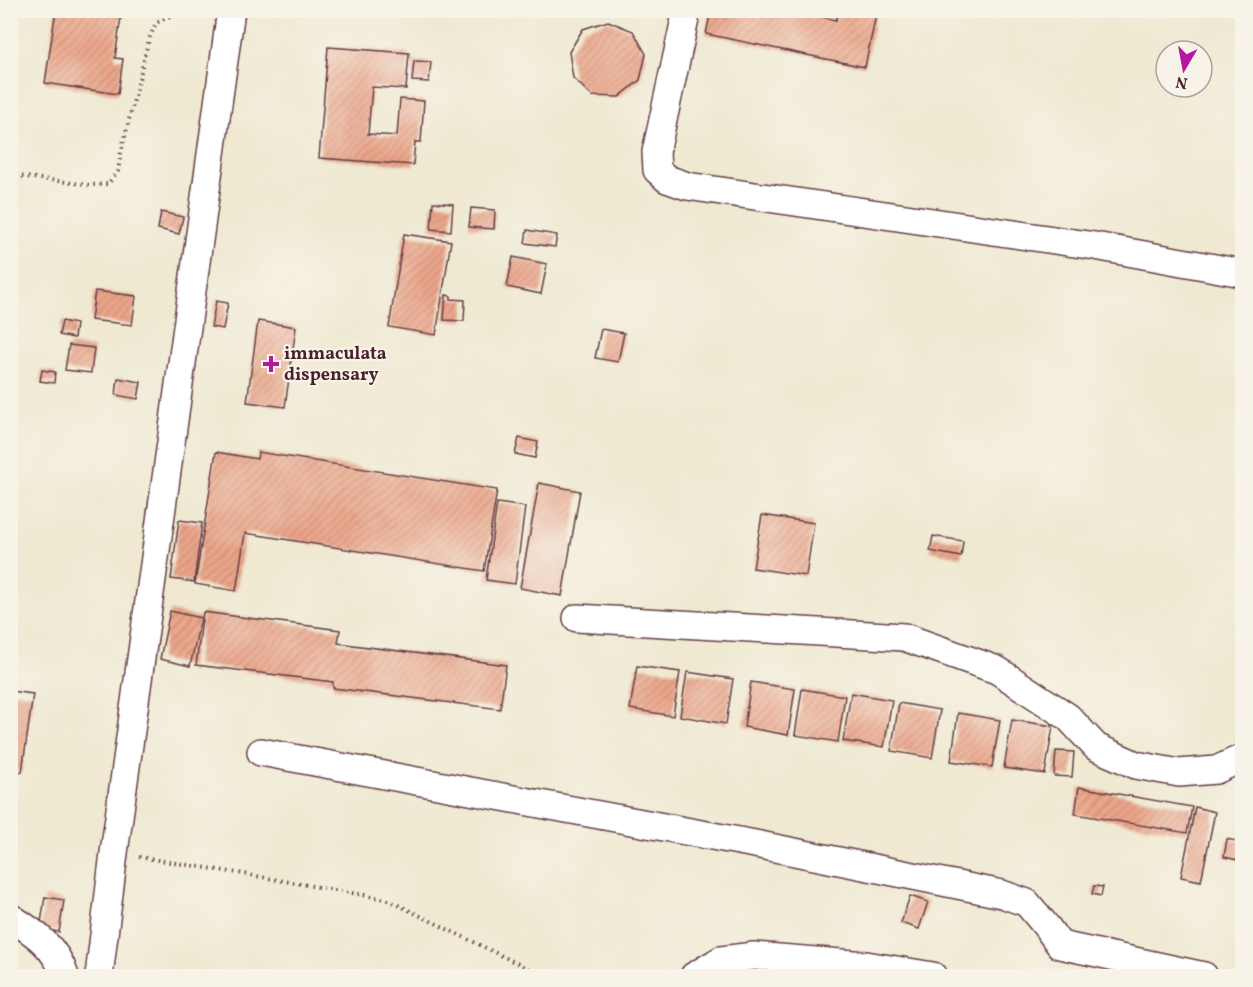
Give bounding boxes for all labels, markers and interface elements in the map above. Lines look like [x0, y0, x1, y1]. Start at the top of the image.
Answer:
north arrow [1154, 39, 1214, 99]
text: N [1174, 70, 1189, 94]
place label: immaculata dispensary [284, 342, 387, 388]
marker: immaculata dispensary [262, 355, 280, 373]

